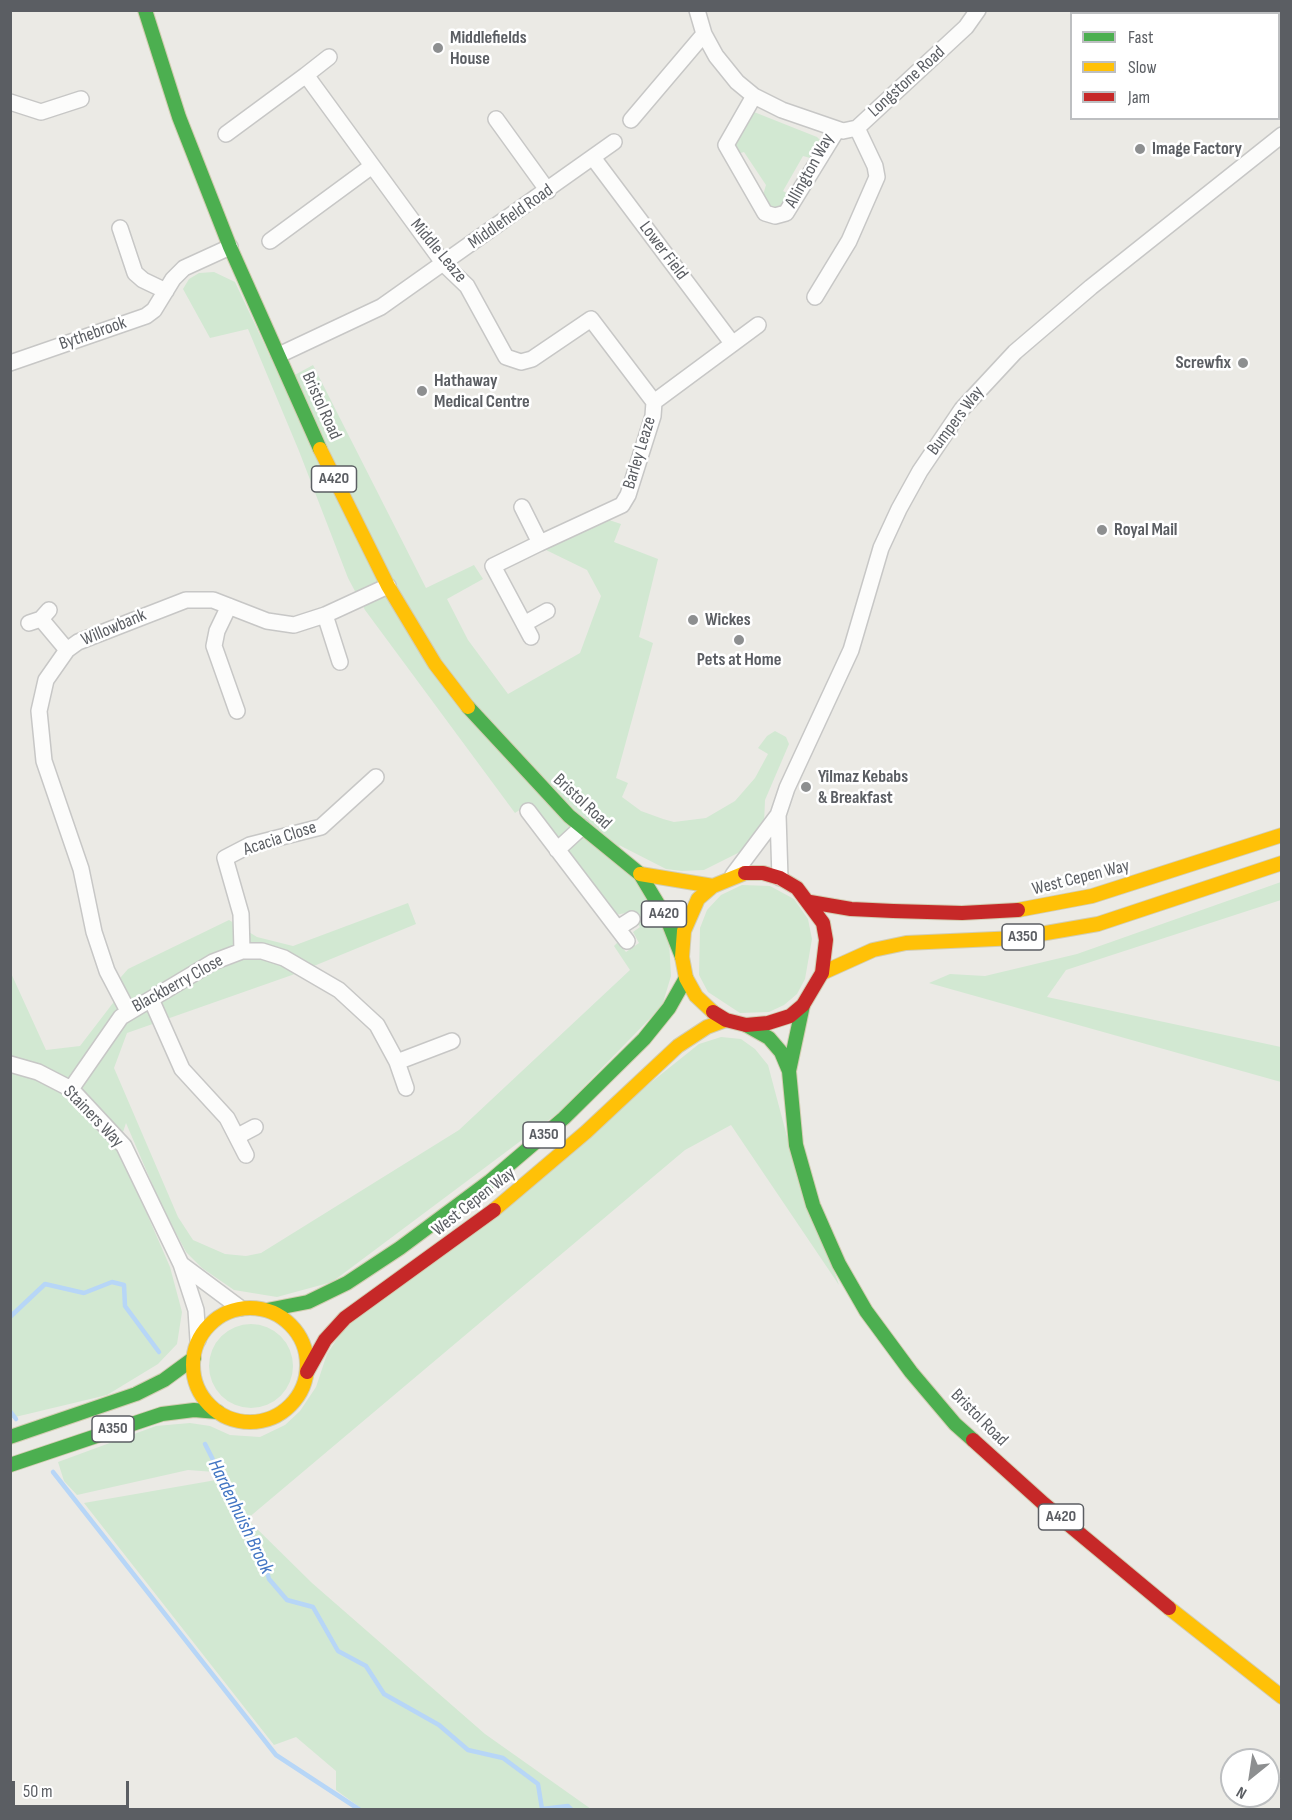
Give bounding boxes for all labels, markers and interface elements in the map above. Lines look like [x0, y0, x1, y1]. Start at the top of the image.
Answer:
legend [1070, 12, 1280, 120]
place label: Middlefields House [450, 27, 527, 70]
text: Fast [1128, 27, 1153, 48]
marker: Middlefields House [431, 41, 445, 55]
street label: Longstone Road [864, 42, 950, 122]
text: Slow [1128, 57, 1157, 78]
text: Jam [1128, 87, 1150, 108]
street label: Allington Way [781, 130, 839, 212]
place label: Image Factory [1152, 138, 1242, 160]
marker: Image Factory [1133, 142, 1147, 156]
street label: Middlefield Road [464, 180, 558, 254]
street label: Middle Leaze [405, 215, 471, 287]
street label: Lower Field [634, 217, 692, 285]
street label: Bythebrook [57, 312, 129, 356]
place label: Screwfix [1175, 352, 1231, 374]
marker: Screwfix [1236, 356, 1250, 370]
street label: Bristol Road [296, 369, 346, 443]
place label: Hathaway Medical Centre [434, 370, 530, 412]
street label: Bumpers Way [923, 382, 989, 460]
marker: Hathaway Medical Centre [415, 384, 429, 398]
street label: Barley Leaze [619, 414, 661, 492]
road number: A420 [312, 466, 356, 492]
place label: Royal Mail [1114, 519, 1177, 541]
marker: Royal Mail [1095, 523, 1109, 537]
street label: Willowbank [78, 605, 150, 651]
place label: Wickes [705, 609, 751, 631]
marker: Wickes [686, 613, 700, 627]
marker: Pets at Home [732, 633, 746, 647]
place label: Pets at Home [697, 649, 781, 671]
place label: Yilmaz Kebabs & Breakfast [818, 766, 908, 808]
street label: Bristol Road [548, 770, 616, 834]
marker: Yilmaz Kebabs & Breakfast [799, 780, 813, 794]
street label: Acacia Close [241, 817, 319, 861]
street label: West Cepen Way [1030, 855, 1132, 901]
road number: A420 [642, 901, 686, 927]
road number: A350 [1002, 924, 1044, 950]
street label: Blackberry Close [129, 950, 227, 1018]
street label: Stainers Way [58, 1082, 128, 1152]
road number: A350 [523, 1122, 565, 1148]
street label: West Cepen Way [428, 1163, 520, 1241]
street label: Bristol Road [946, 1385, 1012, 1451]
road number: A350 [92, 1416, 134, 1442]
water label: Hardenhuish Brook [202, 1456, 278, 1578]
road number: A420 [1038, 1504, 1084, 1530]
north arrow [1220, 1748, 1280, 1808]
scale bar [15, 1769, 132, 1807]
text: 50 m [23, 1781, 53, 1802]
text: N [1233, 1782, 1250, 1803]

